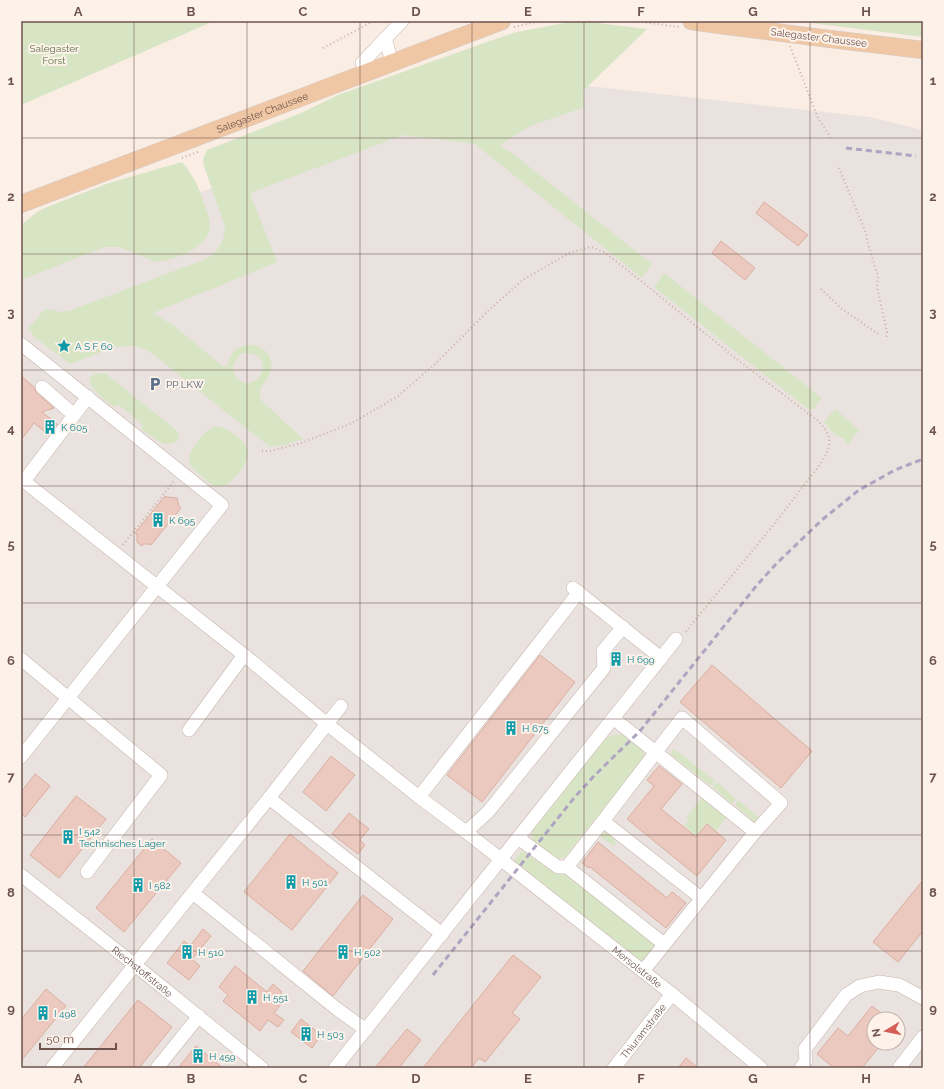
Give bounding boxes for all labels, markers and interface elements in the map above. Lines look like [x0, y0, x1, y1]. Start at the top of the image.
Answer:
text: A [74, 4, 83, 19]
text: B [187, 4, 196, 19]
text: C [299, 4, 308, 19]
text: D [411, 4, 421, 19]
text: E [524, 4, 532, 19]
text: F [637, 4, 645, 19]
text: G [748, 4, 758, 19]
text: H [861, 4, 871, 19]
street label: Salegaster Chaussee [770, 26, 868, 49]
park label: Salegaster Forst [29, 43, 79, 66]
text: 1 [8, 73, 15, 88]
text: 1 [930, 73, 937, 88]
street label: Salegaster Chaussee [215, 90, 310, 135]
text: 2 [7, 189, 15, 204]
text: 2 [929, 189, 937, 204]
text: 3 [7, 305, 15, 320]
text: 3 [929, 305, 937, 320]
place icon: A S F 60 [56, 338, 72, 354]
place label: A S F 60 [75, 341, 113, 352]
parking icon: PP LKW [147, 376, 163, 392]
place label: PP LKW [166, 379, 204, 390]
building icon: K 605 [42, 419, 58, 435]
text: 4 [7, 421, 15, 436]
text: 4 [929, 421, 937, 436]
place label: K 605 [61, 422, 88, 433]
building icon: K 695 [150, 512, 166, 528]
place label: K 695 [169, 515, 196, 526]
text: 5 [7, 537, 15, 552]
text: 5 [929, 537, 937, 552]
building icon: H 699 [608, 651, 624, 667]
text: 6 [7, 653, 15, 668]
text: 6 [929, 653, 937, 668]
place label: H 699 [627, 654, 655, 665]
building icon: H 675 [503, 720, 519, 736]
place label: H 675 [522, 723, 549, 734]
text: 7 [7, 769, 15, 784]
text: 7 [929, 769, 937, 784]
place label: I 542 Technisches Lager [79, 826, 166, 849]
building icon: I 542 Technisches Lager [60, 829, 76, 845]
building icon: H 501 [283, 874, 299, 890]
building icon: I 582 [130, 877, 146, 893]
place label: H 501 [302, 877, 329, 888]
place label: I 582 [149, 880, 171, 891]
text: 8 [7, 885, 15, 900]
text: 8 [929, 885, 937, 900]
street label: Riechstoffstraße [110, 944, 175, 999]
building icon: H 510 [179, 944, 195, 960]
building icon: H 502 [335, 944, 351, 960]
street label: Mersolstraße [610, 944, 664, 990]
place label: H 510 [198, 947, 224, 958]
place label: H 502 [354, 947, 381, 958]
building icon: H 551 [244, 989, 260, 1005]
place label: H 551 [263, 992, 289, 1003]
text: 9 [7, 1001, 15, 1016]
text: 9 [929, 1001, 937, 1016]
street label: Thiuramstraße [618, 1002, 668, 1061]
building icon: I 498 [35, 1005, 51, 1021]
place label: I 498 [54, 1008, 76, 1019]
north arrow [866, 1011, 906, 1051]
scale bar [40, 1025, 116, 1051]
building icon: H 503 [298, 1026, 314, 1042]
text: N [870, 1027, 884, 1038]
place label: H 503 [317, 1029, 344, 1040]
text: 50 m [46, 1032, 74, 1046]
building icon: H 459 [190, 1048, 206, 1064]
place label: H 459 [209, 1051, 236, 1062]
text: A [74, 1071, 83, 1086]
text: B [187, 1071, 196, 1086]
text: C [299, 1071, 308, 1086]
text: D [411, 1071, 421, 1086]
text: E [524, 1071, 532, 1086]
text: F [637, 1071, 645, 1086]
text: G [748, 1071, 758, 1086]
text: H [861, 1071, 871, 1086]

